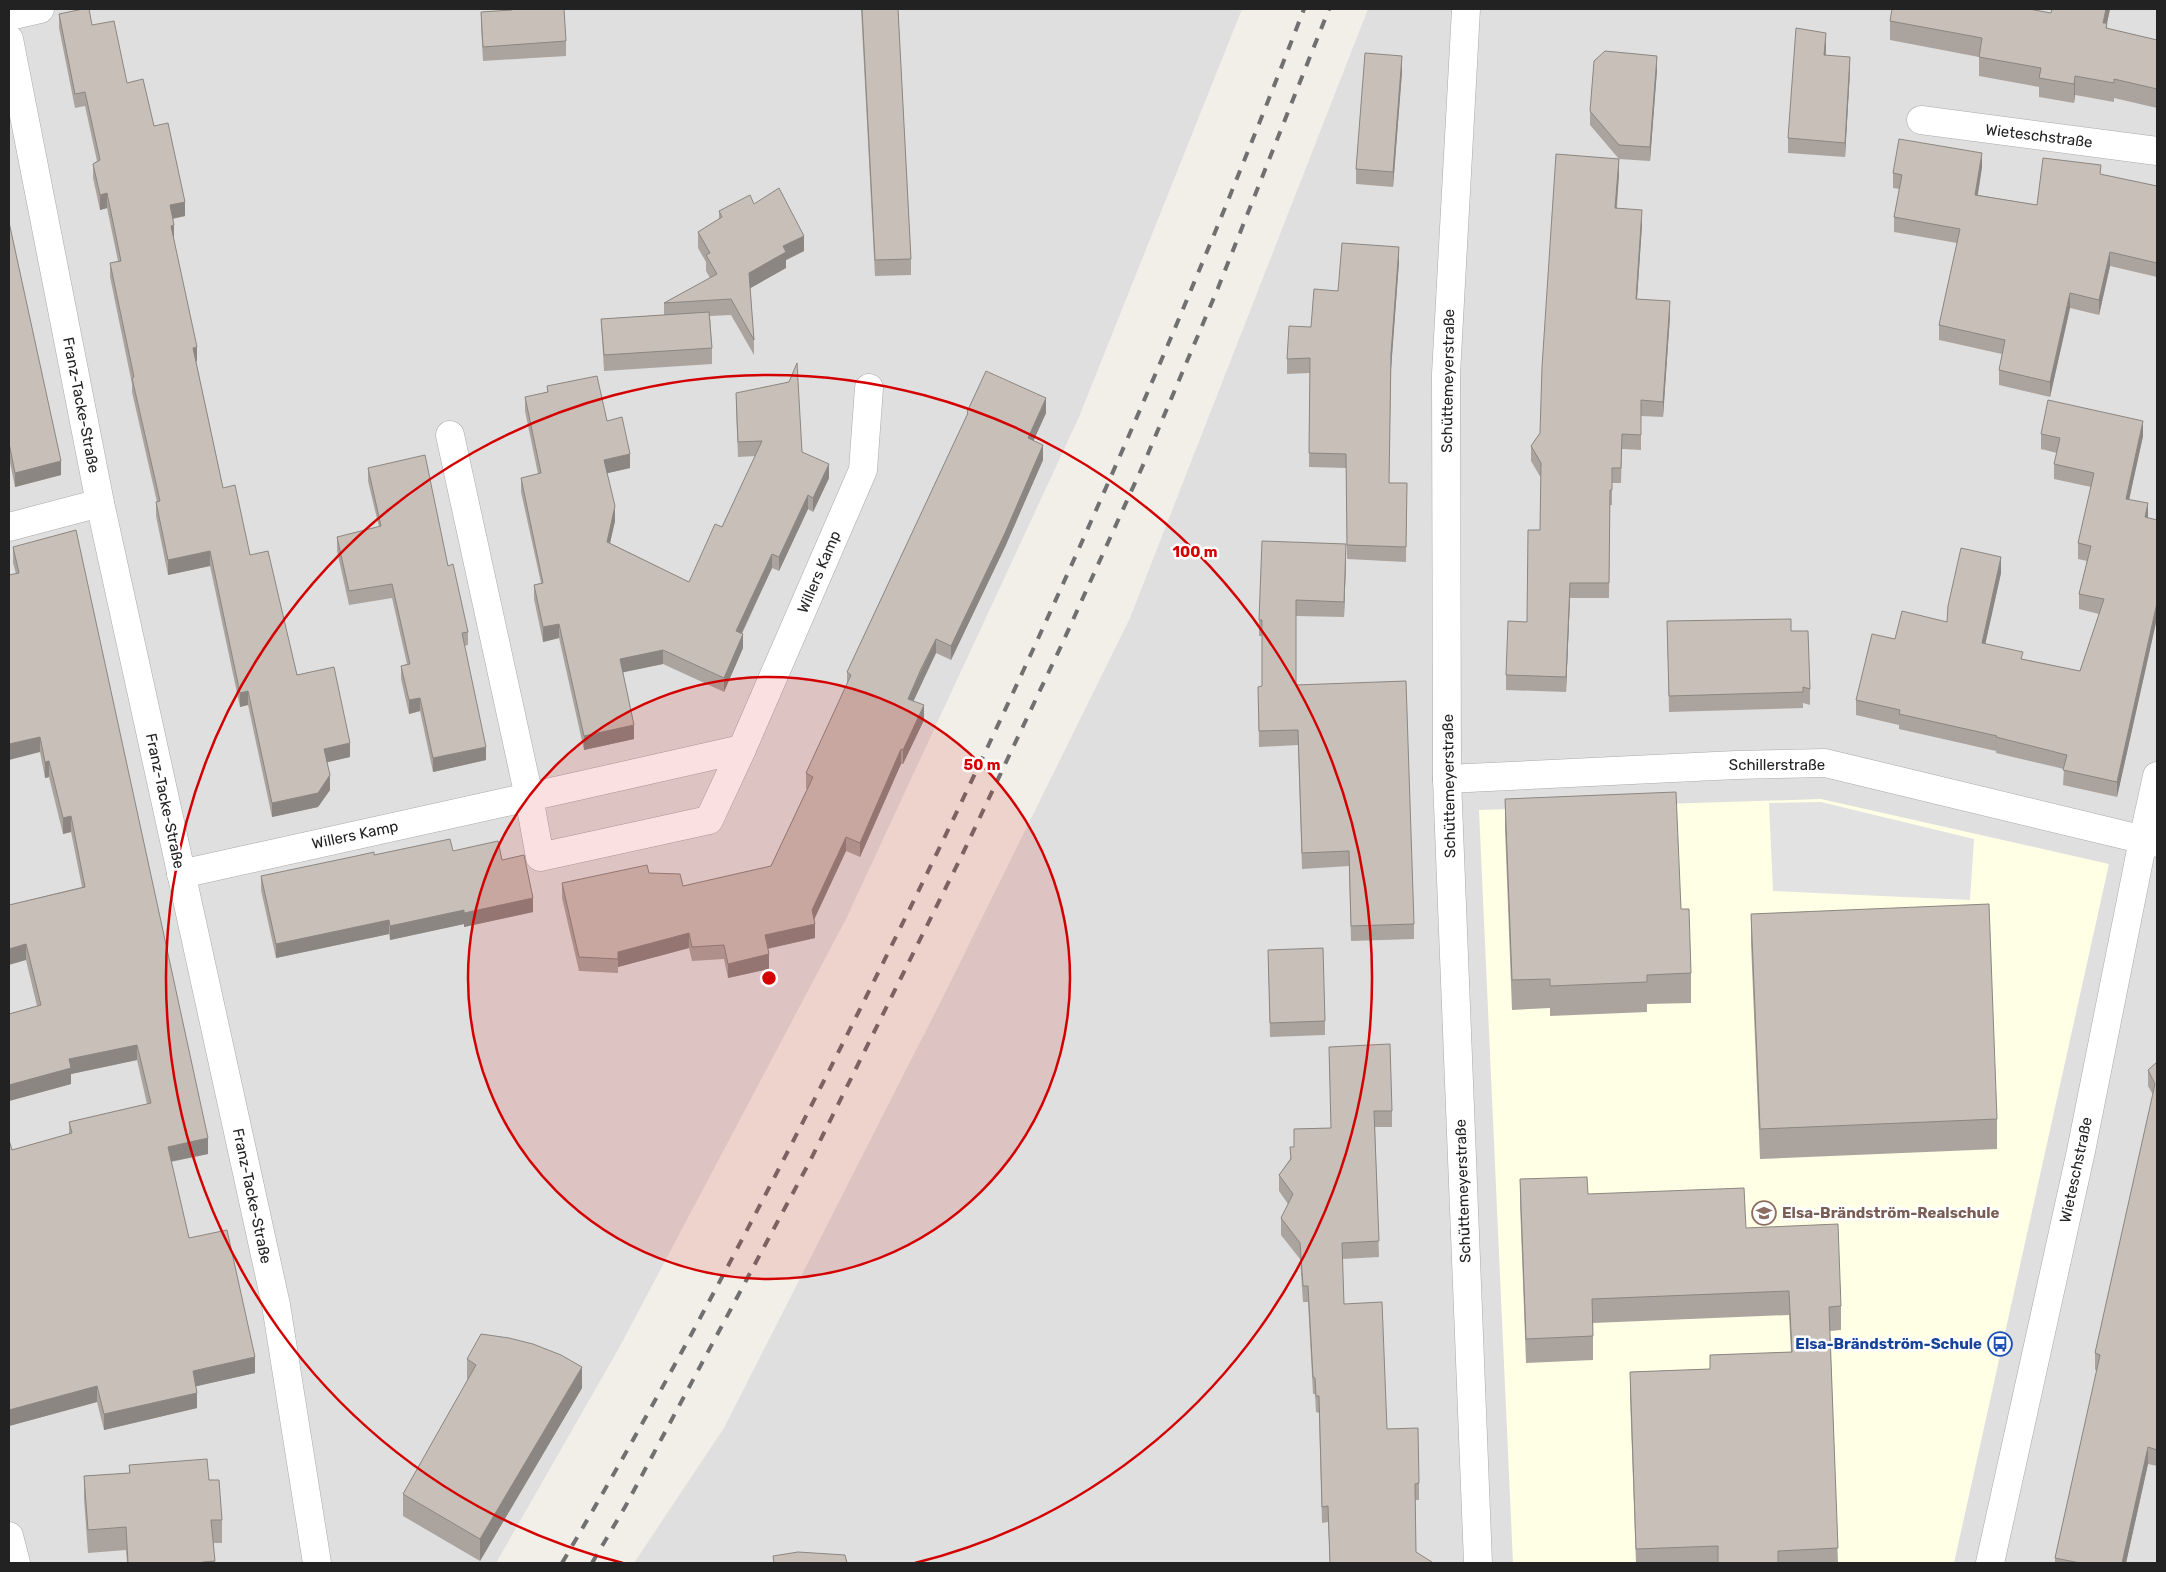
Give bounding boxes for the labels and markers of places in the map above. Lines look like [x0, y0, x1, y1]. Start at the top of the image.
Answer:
centre of rings [760, 969, 778, 987]
school or university icon: Elsa-Brändström-Realschule [1751, 1200, 1777, 1226]
place label: Elsa-Brändström-Realschule [1782, 1204, 1999, 1222]
bus stop icon: Elsa-Brändström-Schule [1987, 1331, 2013, 1357]
place label: Elsa-Brändström-Schule [1795, 1335, 1982, 1353]

